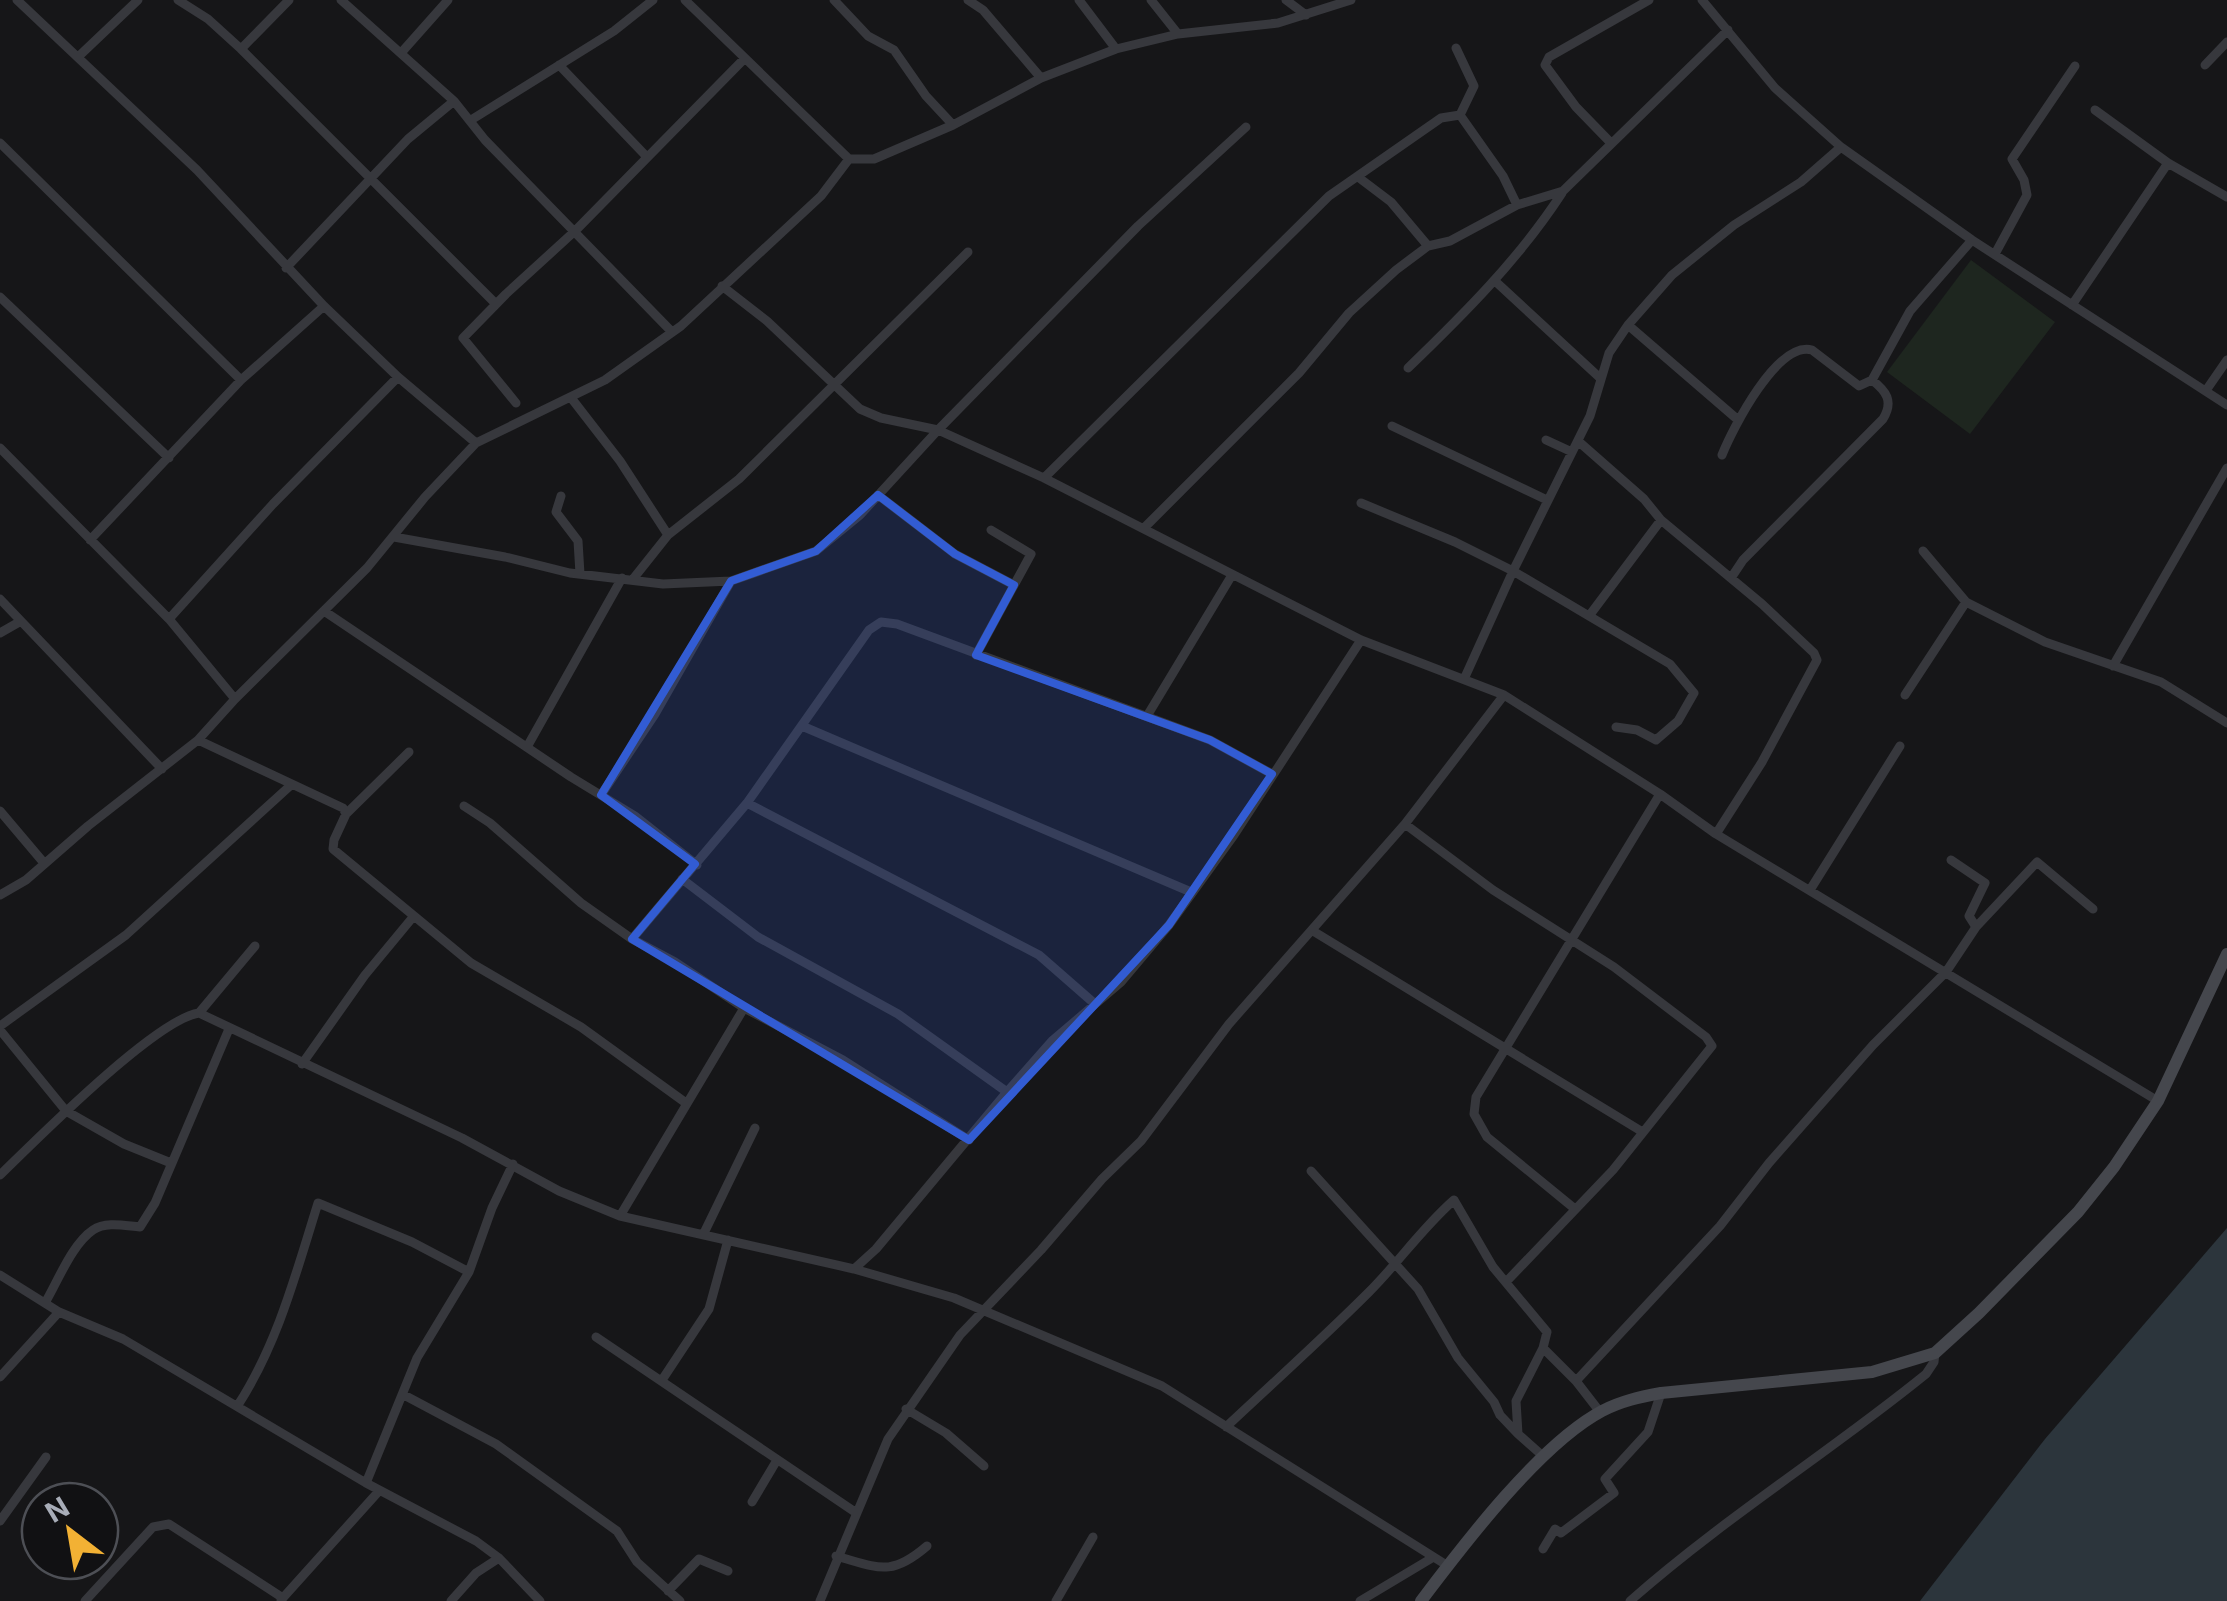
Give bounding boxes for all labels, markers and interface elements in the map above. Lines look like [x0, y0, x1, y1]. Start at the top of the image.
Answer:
north arrow [20, 1481, 120, 1581]
text: N [39, 1490, 75, 1530]

